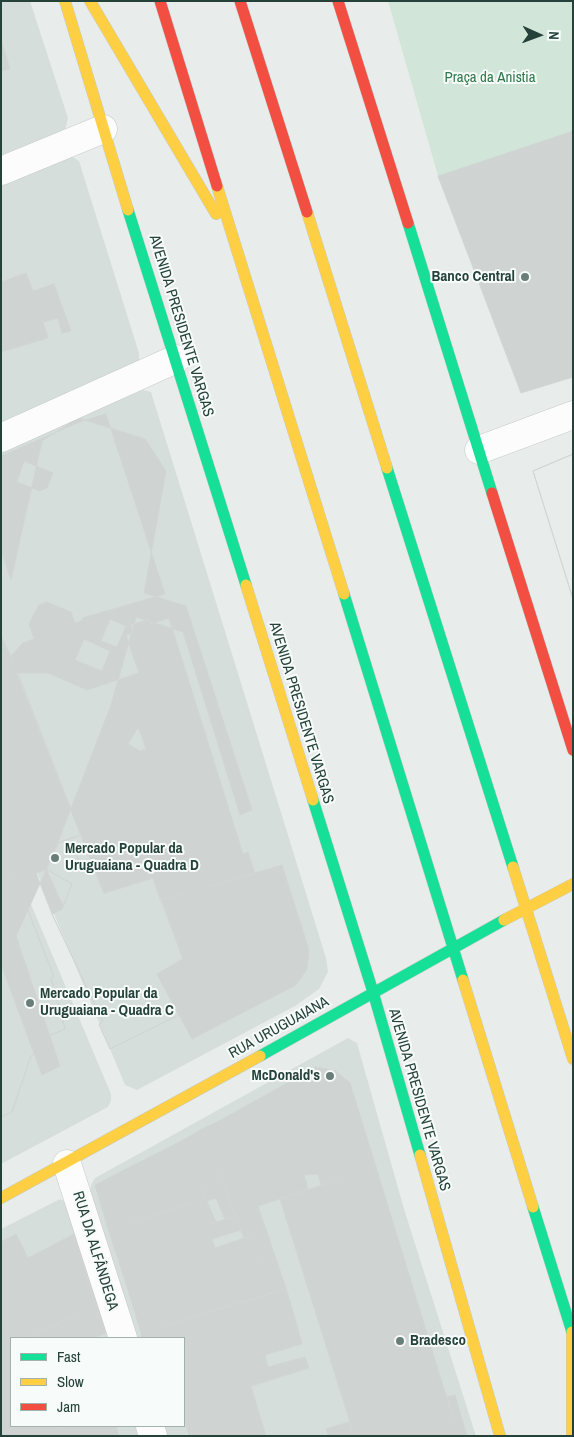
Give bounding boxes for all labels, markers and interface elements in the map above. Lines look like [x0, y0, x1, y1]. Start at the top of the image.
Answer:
north arrow [514, 10, 564, 60]
text: N [545, 31, 563, 40]
park label: Praça da Anistia [445, 69, 535, 87]
street label: AVENIDA PRESIDENTE VARGAS [145, 233, 217, 419]
place label: Banco Central [432, 268, 515, 286]
marker: Banco Central [519, 271, 531, 283]
street label: AVENIDA PRESIDENTE VARGAS [265, 620, 337, 806]
place label: Mercado Popular da Uruguaiana - Quadra D [65, 840, 199, 875]
marker: Mercado Popular da Uruguaiana - Quadra D [49, 852, 61, 864]
place label: Mercado Popular da Uruguaiana - Quadra C [40, 985, 174, 1020]
street label: RUA URUGUAIANA [226, 993, 332, 1063]
marker: Mercado Popular da Uruguaiana - Quadra C [24, 997, 36, 1009]
street label: AVENIDA PRESIDENTE VARGAS [384, 1007, 454, 1193]
place label: McDonald's [251, 1067, 320, 1085]
marker: McDonald's [324, 1070, 336, 1082]
street label: RUA DA ALFÂNDEGA [68, 1189, 122, 1313]
place label: Bradesco [410, 1332, 466, 1350]
marker: Bradesco [394, 1335, 406, 1347]
legend [10, 1337, 185, 1427]
text: Fast [57, 1346, 80, 1367]
text: Slow [57, 1371, 84, 1392]
text: Jam [57, 1396, 80, 1417]

